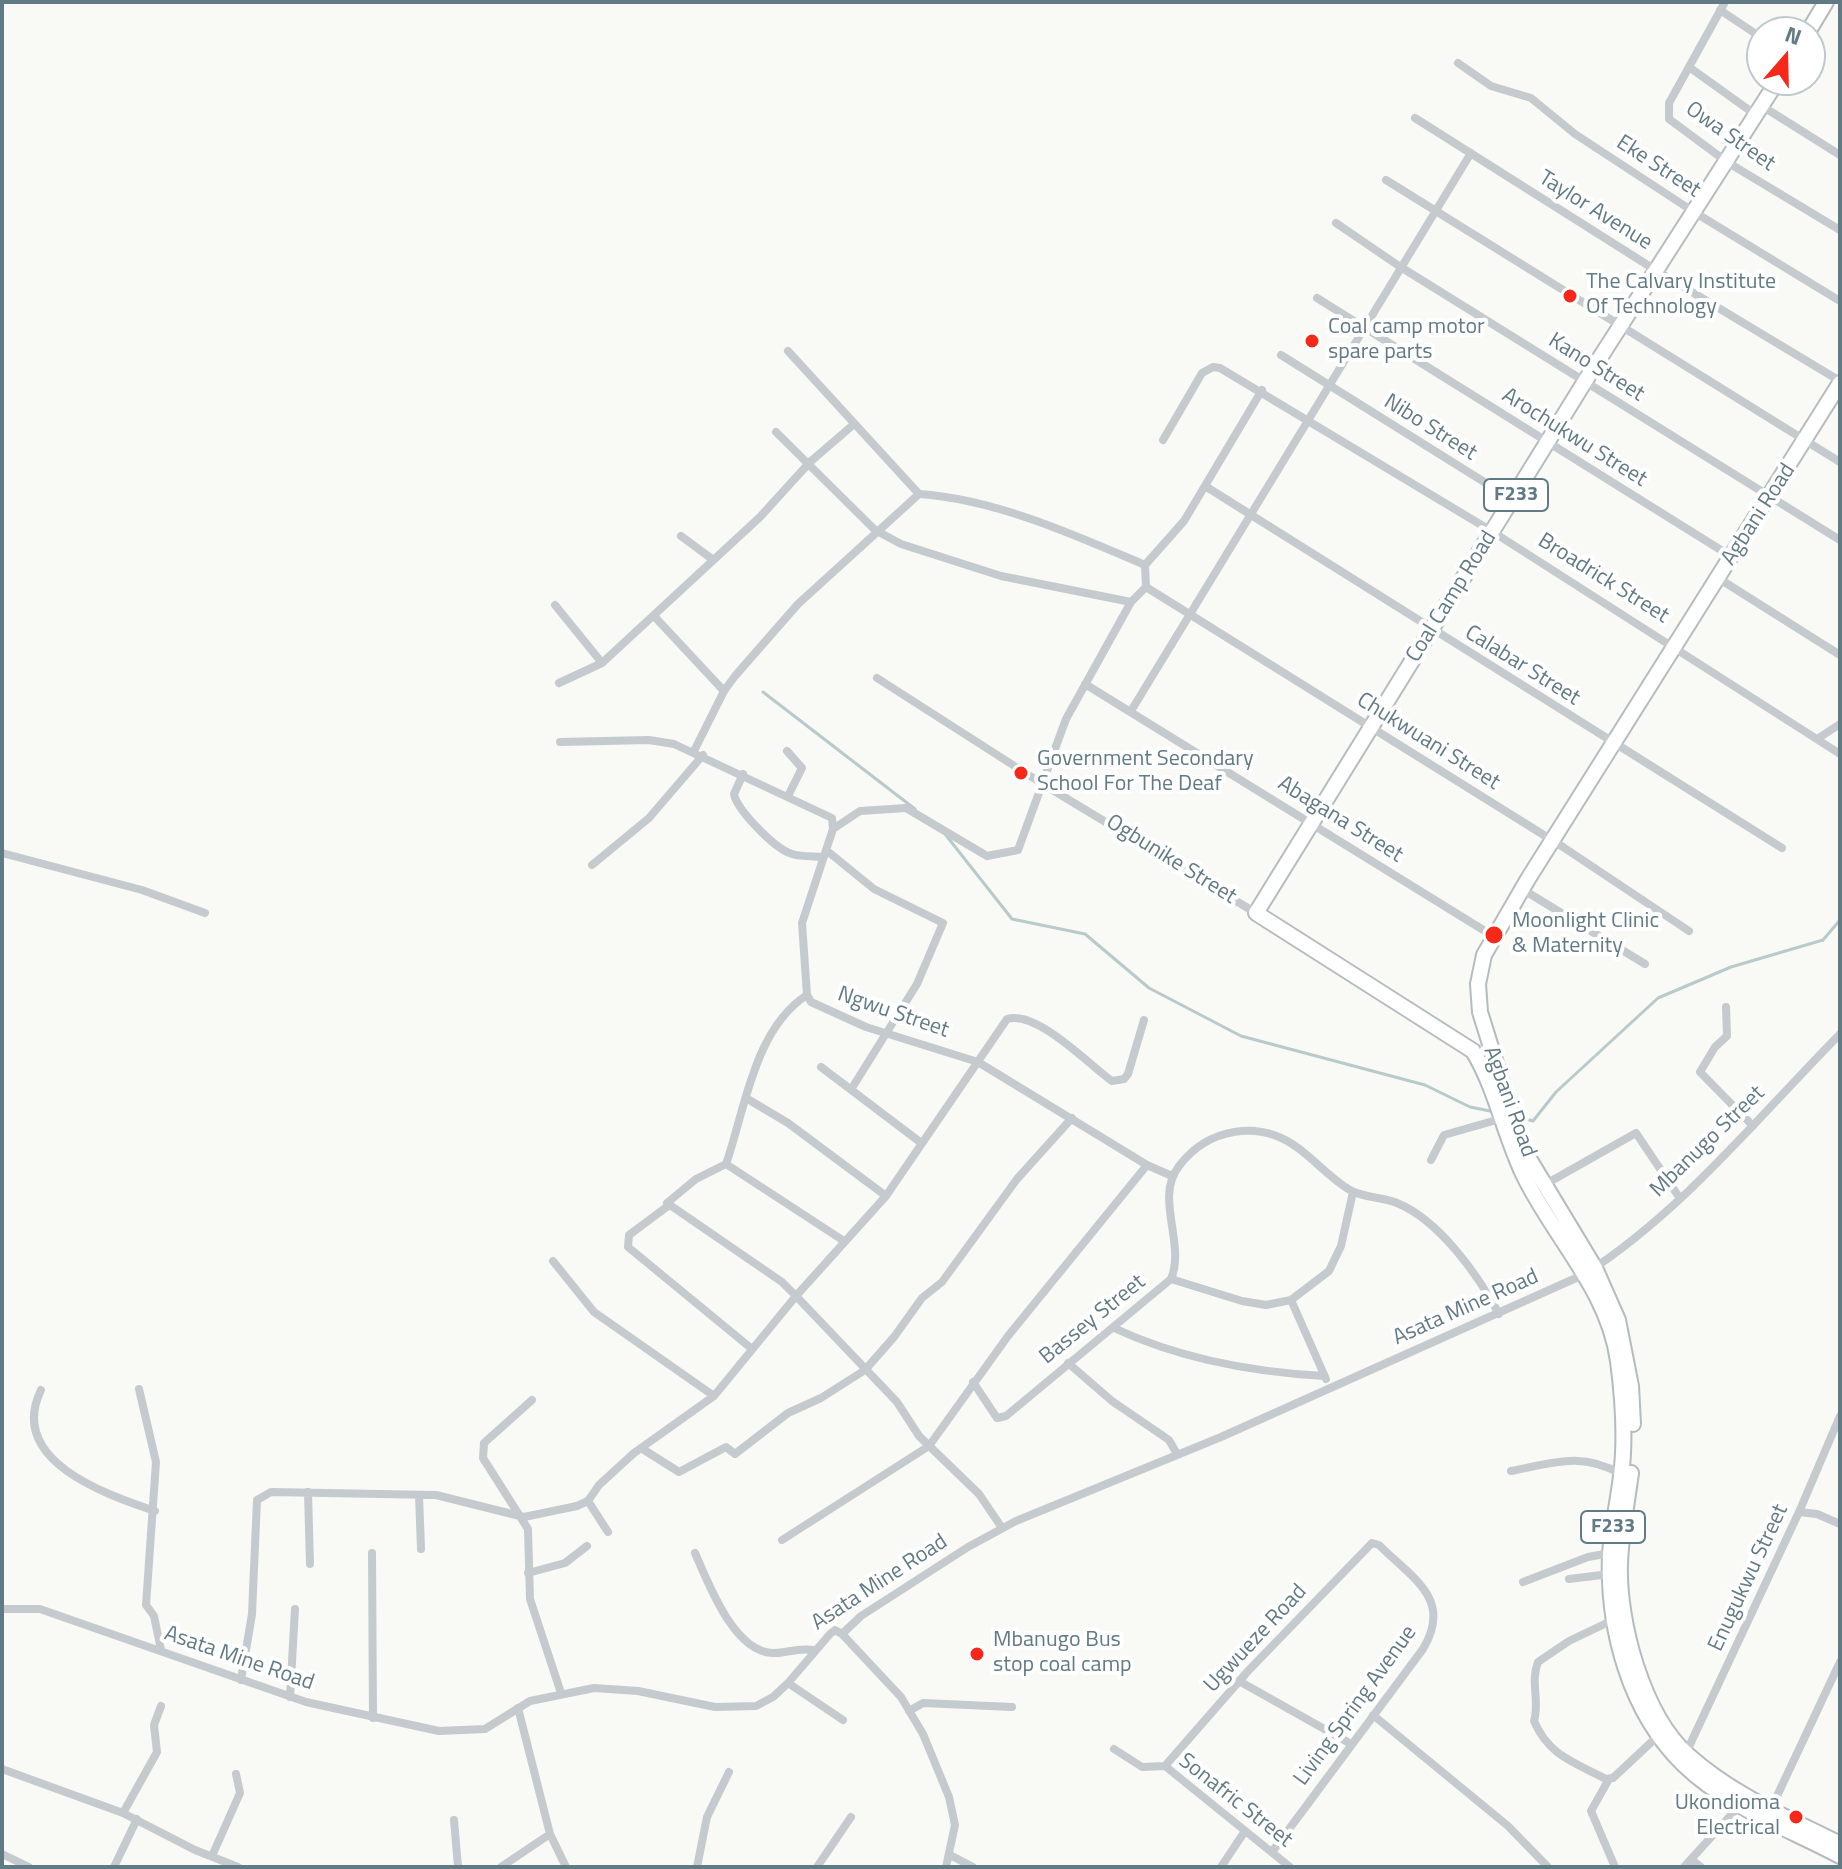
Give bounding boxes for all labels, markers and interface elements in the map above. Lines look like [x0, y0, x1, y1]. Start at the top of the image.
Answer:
north arrow [1746, 16, 1826, 96]
text: N [1781, 17, 1807, 54]
street label: Owa Street [1680, 96, 1780, 178]
street label: Eke Street [1611, 130, 1705, 204]
street label: Taylor Avenue [1533, 166, 1657, 256]
place label: The Calvary Institute Of Technology [1586, 270, 1776, 322]
marker: The Calvary Institute Of Technology [1561, 287, 1579, 305]
place label: Coal camp motor spare parts [1328, 315, 1485, 366]
street label: Kano Street [1543, 328, 1649, 408]
marker: Coal camp motor spare parts [1303, 332, 1321, 350]
street label: Arochukwu Street [1497, 383, 1651, 493]
street label: Nibo Street [1379, 389, 1481, 467]
street label: Agbani Road [1716, 459, 1802, 571]
road number: F233 [1484, 479, 1548, 511]
street label: Coal Camp Road [1401, 527, 1503, 667]
street label: Broadrick Street [1533, 528, 1673, 630]
street label: Calabar Street [1460, 620, 1584, 712]
street label: Chukwuani Street [1352, 687, 1504, 797]
place label: Government Secondary School For The Deaf [1037, 747, 1254, 798]
marker: Government Secondary School For The Deaf [1012, 764, 1030, 782]
street label: Abagana Street [1273, 771, 1407, 869]
street label: Ogbunike Street [1101, 809, 1241, 911]
place label: Moonlight Clinic & Maternity [1512, 909, 1659, 960]
marker: Moonlight Clinic & Maternity [1483, 924, 1505, 946]
street label: Ngwu Street [834, 982, 952, 1044]
street label: Agbani Road [1477, 1043, 1541, 1161]
street label: Mbanugo Street [1645, 1081, 1771, 1203]
street label: Asata Mine Road [1389, 1264, 1543, 1352]
street label: Bassey Street [1035, 1269, 1151, 1371]
street label: Enugukwu Street [1703, 1500, 1795, 1656]
road number: F233 [1581, 1511, 1645, 1543]
street label: Asata Mine Road [807, 1529, 953, 1637]
street label: Ugwueze Road [1199, 1579, 1313, 1699]
street label: Asata Mine Road [161, 1621, 317, 1697]
street label: Living Spring Avenue [1289, 1621, 1423, 1791]
place label: Mbanugo Bus stop coal camp [993, 1628, 1132, 1680]
marker: Mbanugo Bus stop coal camp [968, 1645, 986, 1663]
street label: Sonafric Street [1173, 1748, 1297, 1854]
place label: Ukondioma Electrical [1675, 1791, 1780, 1842]
marker: Ukondioma Electrical [1787, 1808, 1805, 1826]

